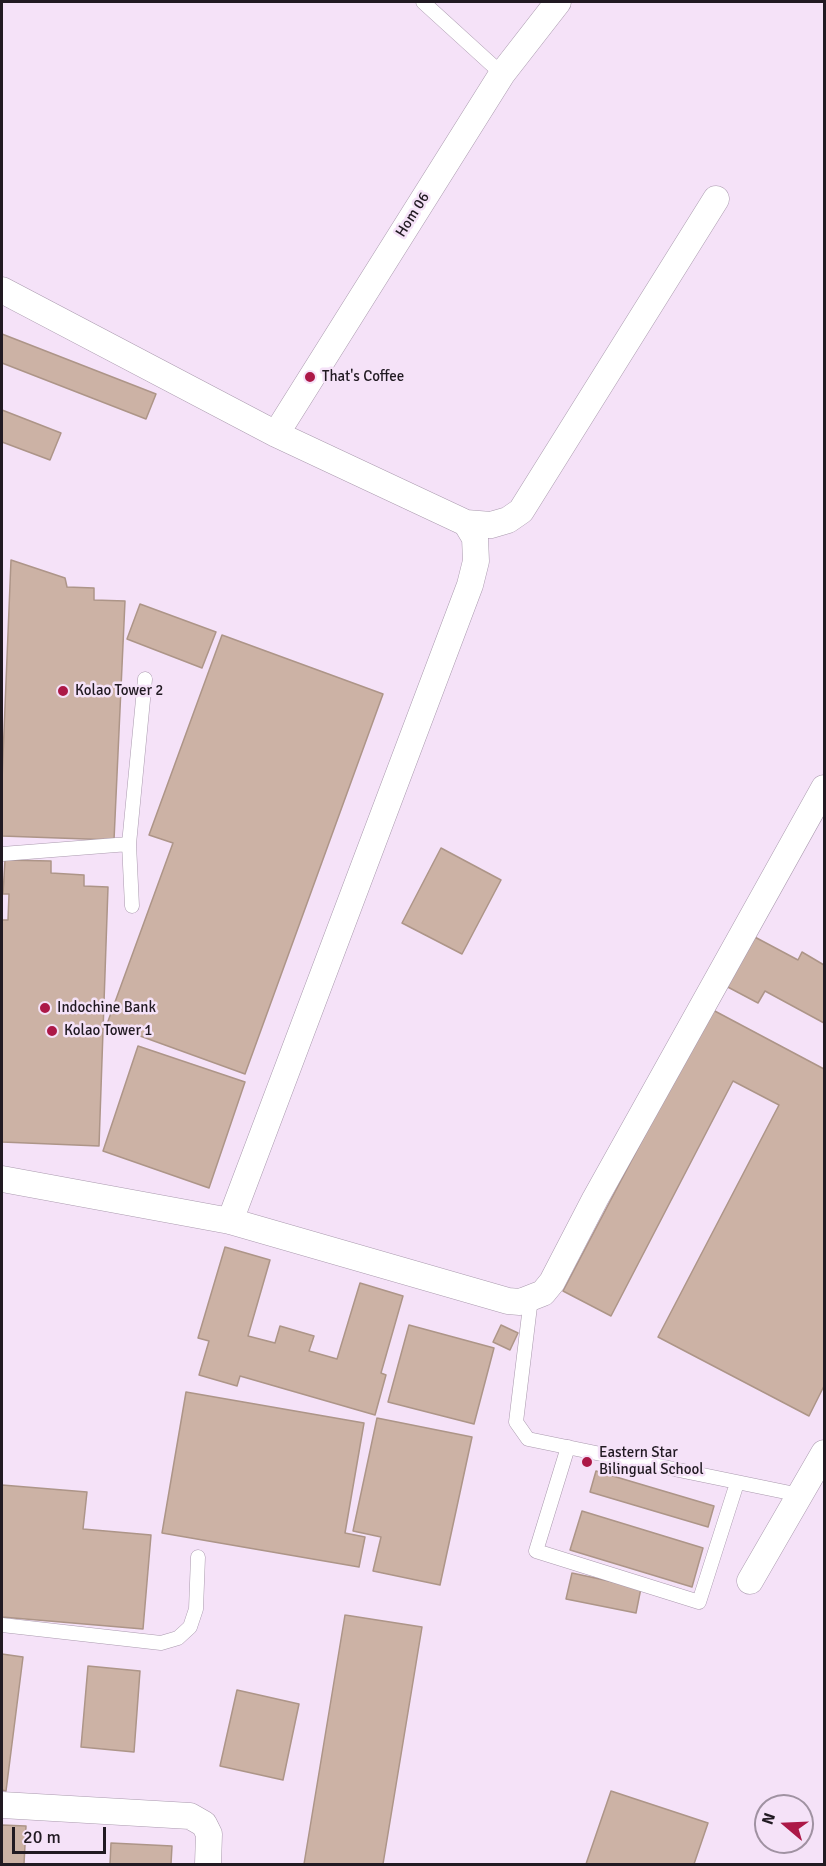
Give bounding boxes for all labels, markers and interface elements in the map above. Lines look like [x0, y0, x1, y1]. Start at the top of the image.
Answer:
street label: Hom 06 [392, 189, 434, 241]
place label: That's Coffee [322, 368, 404, 386]
marker: That's Coffee [303, 370, 317, 384]
place label: Kolao Tower 2 [75, 682, 163, 700]
marker: Kolao Tower 2 [56, 684, 70, 698]
place label: Indochine Bank [57, 999, 156, 1017]
marker: Indochine Bank [38, 1001, 52, 1015]
place label: Kolao Tower 1 [64, 1022, 152, 1040]
marker: Kolao Tower 1 [45, 1024, 59, 1038]
place label: Eastern Star Bilingual School [599, 1444, 704, 1479]
marker: Eastern Star Bilingual School [580, 1455, 594, 1469]
north arrow [754, 1794, 814, 1854]
text: N [758, 1810, 780, 1827]
scale bar [15, 1815, 110, 1853]
text: 20 m [23, 1826, 61, 1848]

